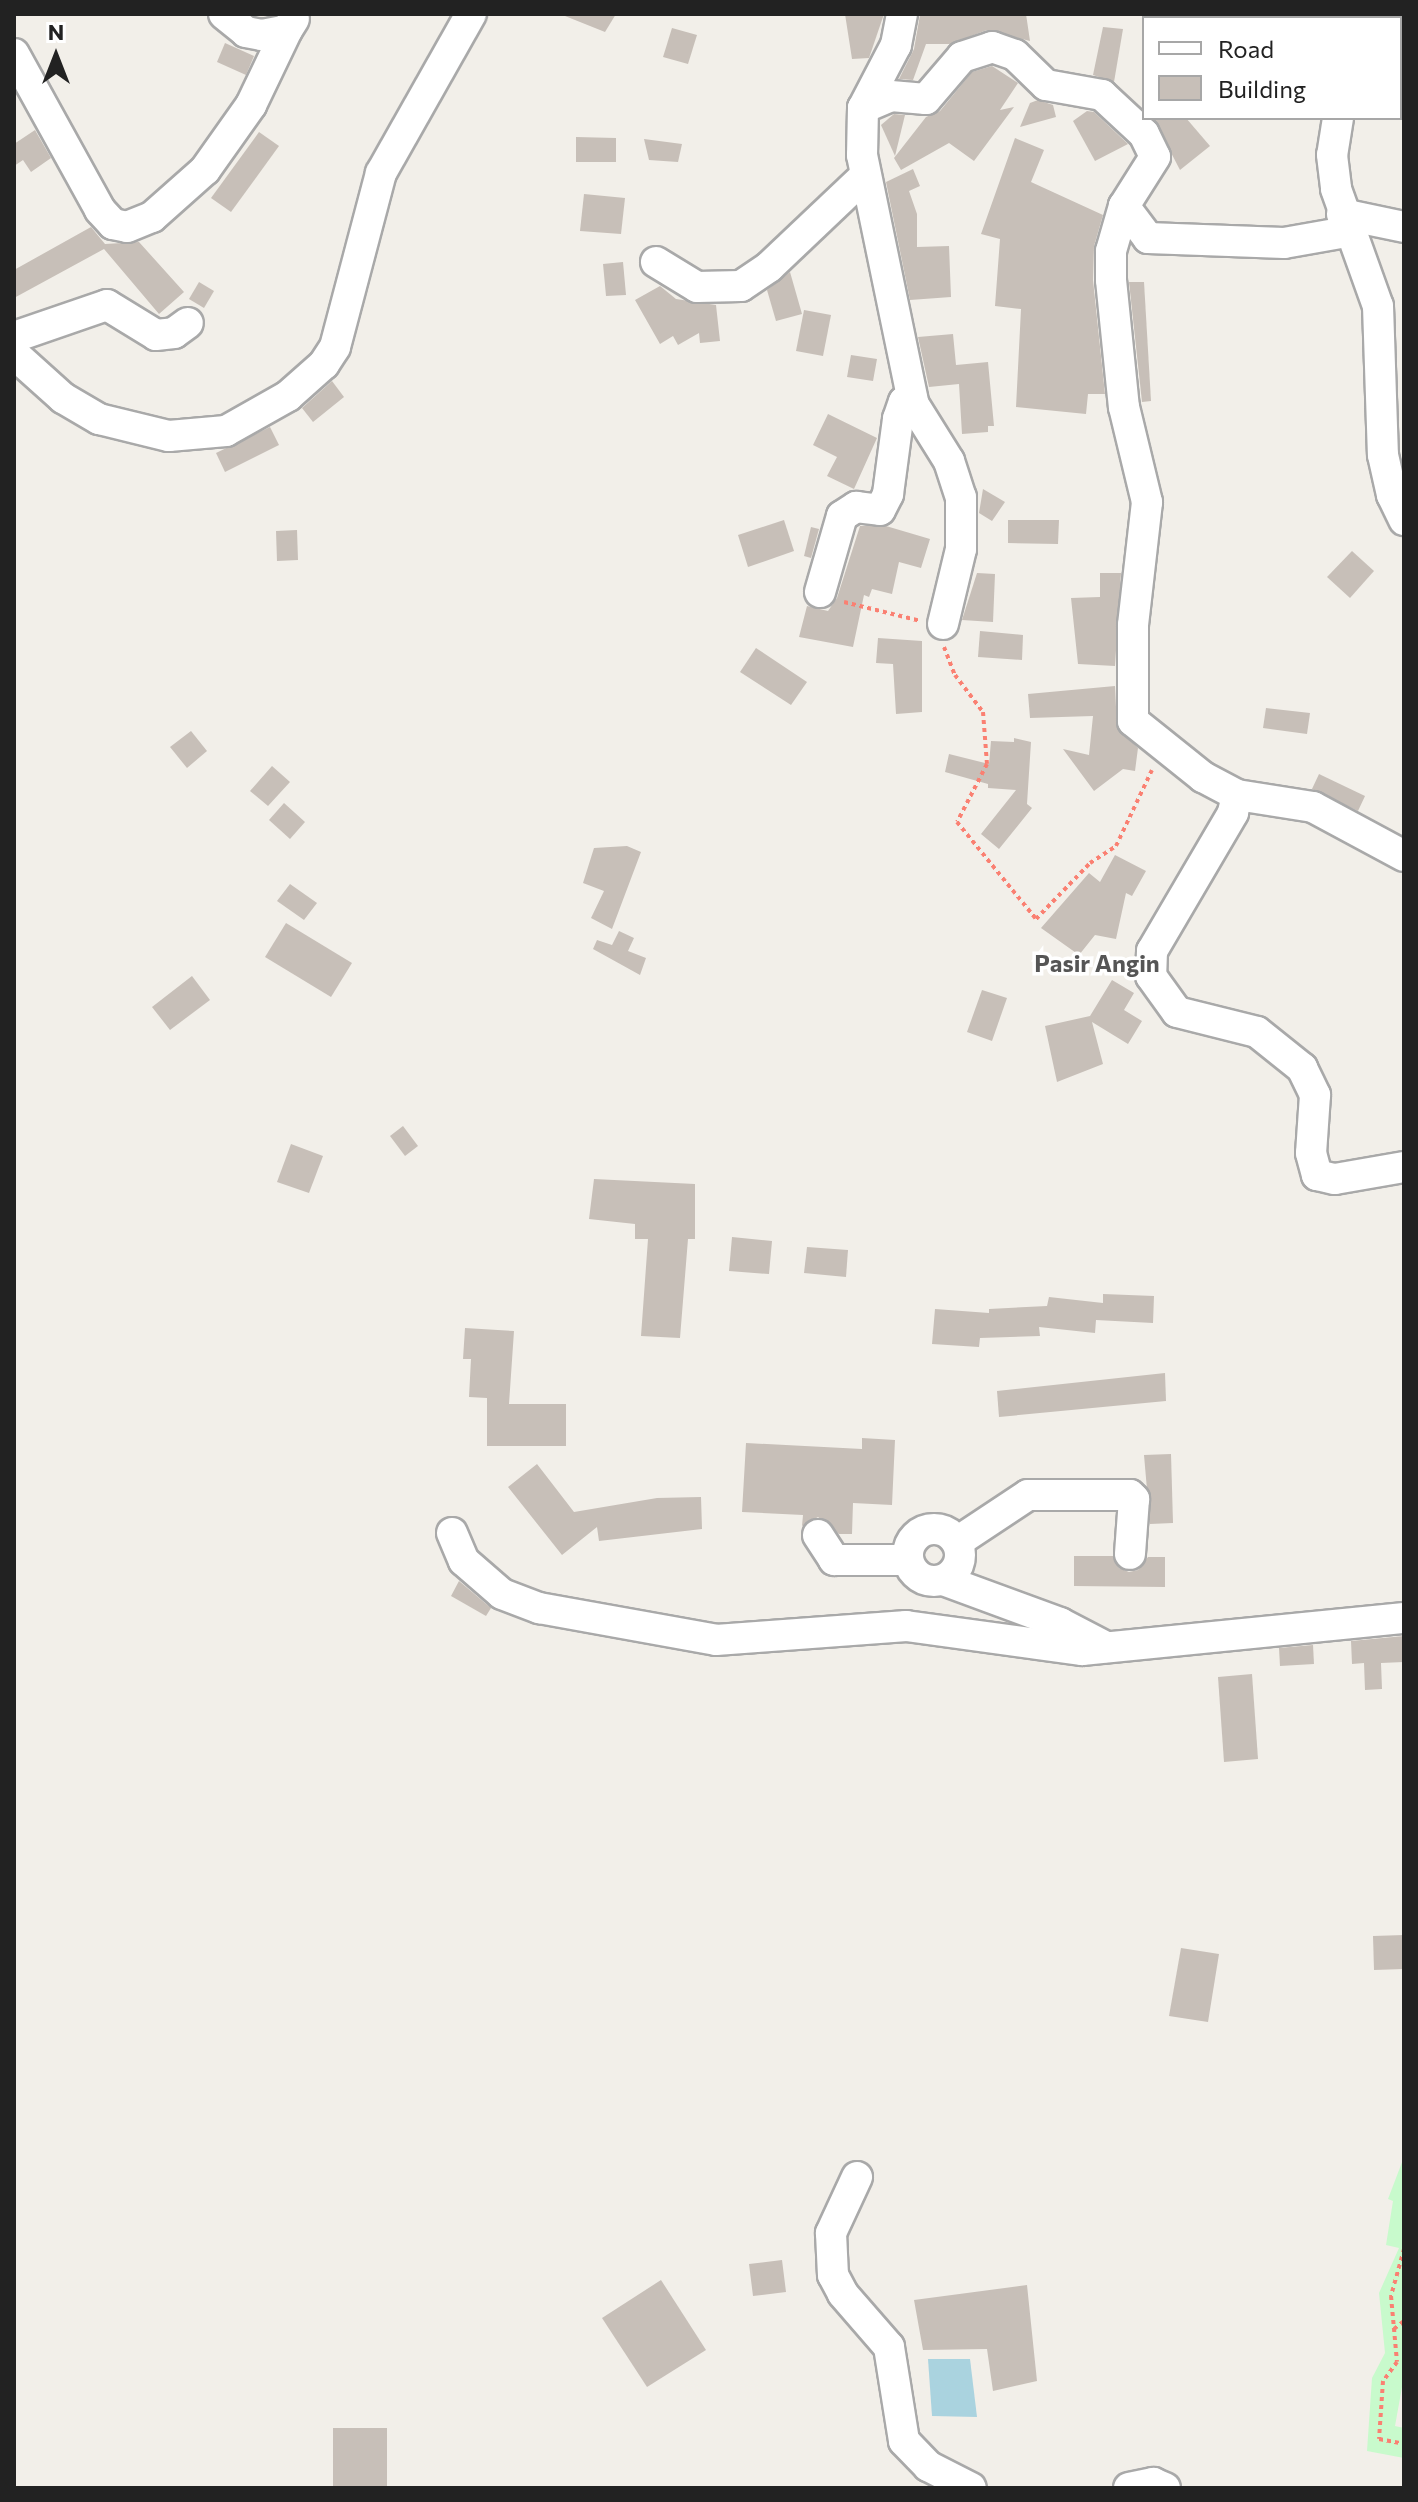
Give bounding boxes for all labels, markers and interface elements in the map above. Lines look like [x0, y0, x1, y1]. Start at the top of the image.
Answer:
north arrow [16, 16, 96, 96]
legend [1142, 16, 1402, 120]
text: N [48, 18, 64, 45]
text: Road [1218, 34, 1274, 63]
text: Building [1218, 74, 1306, 103]
district label: Pasir Angin [1034, 949, 1160, 977]

